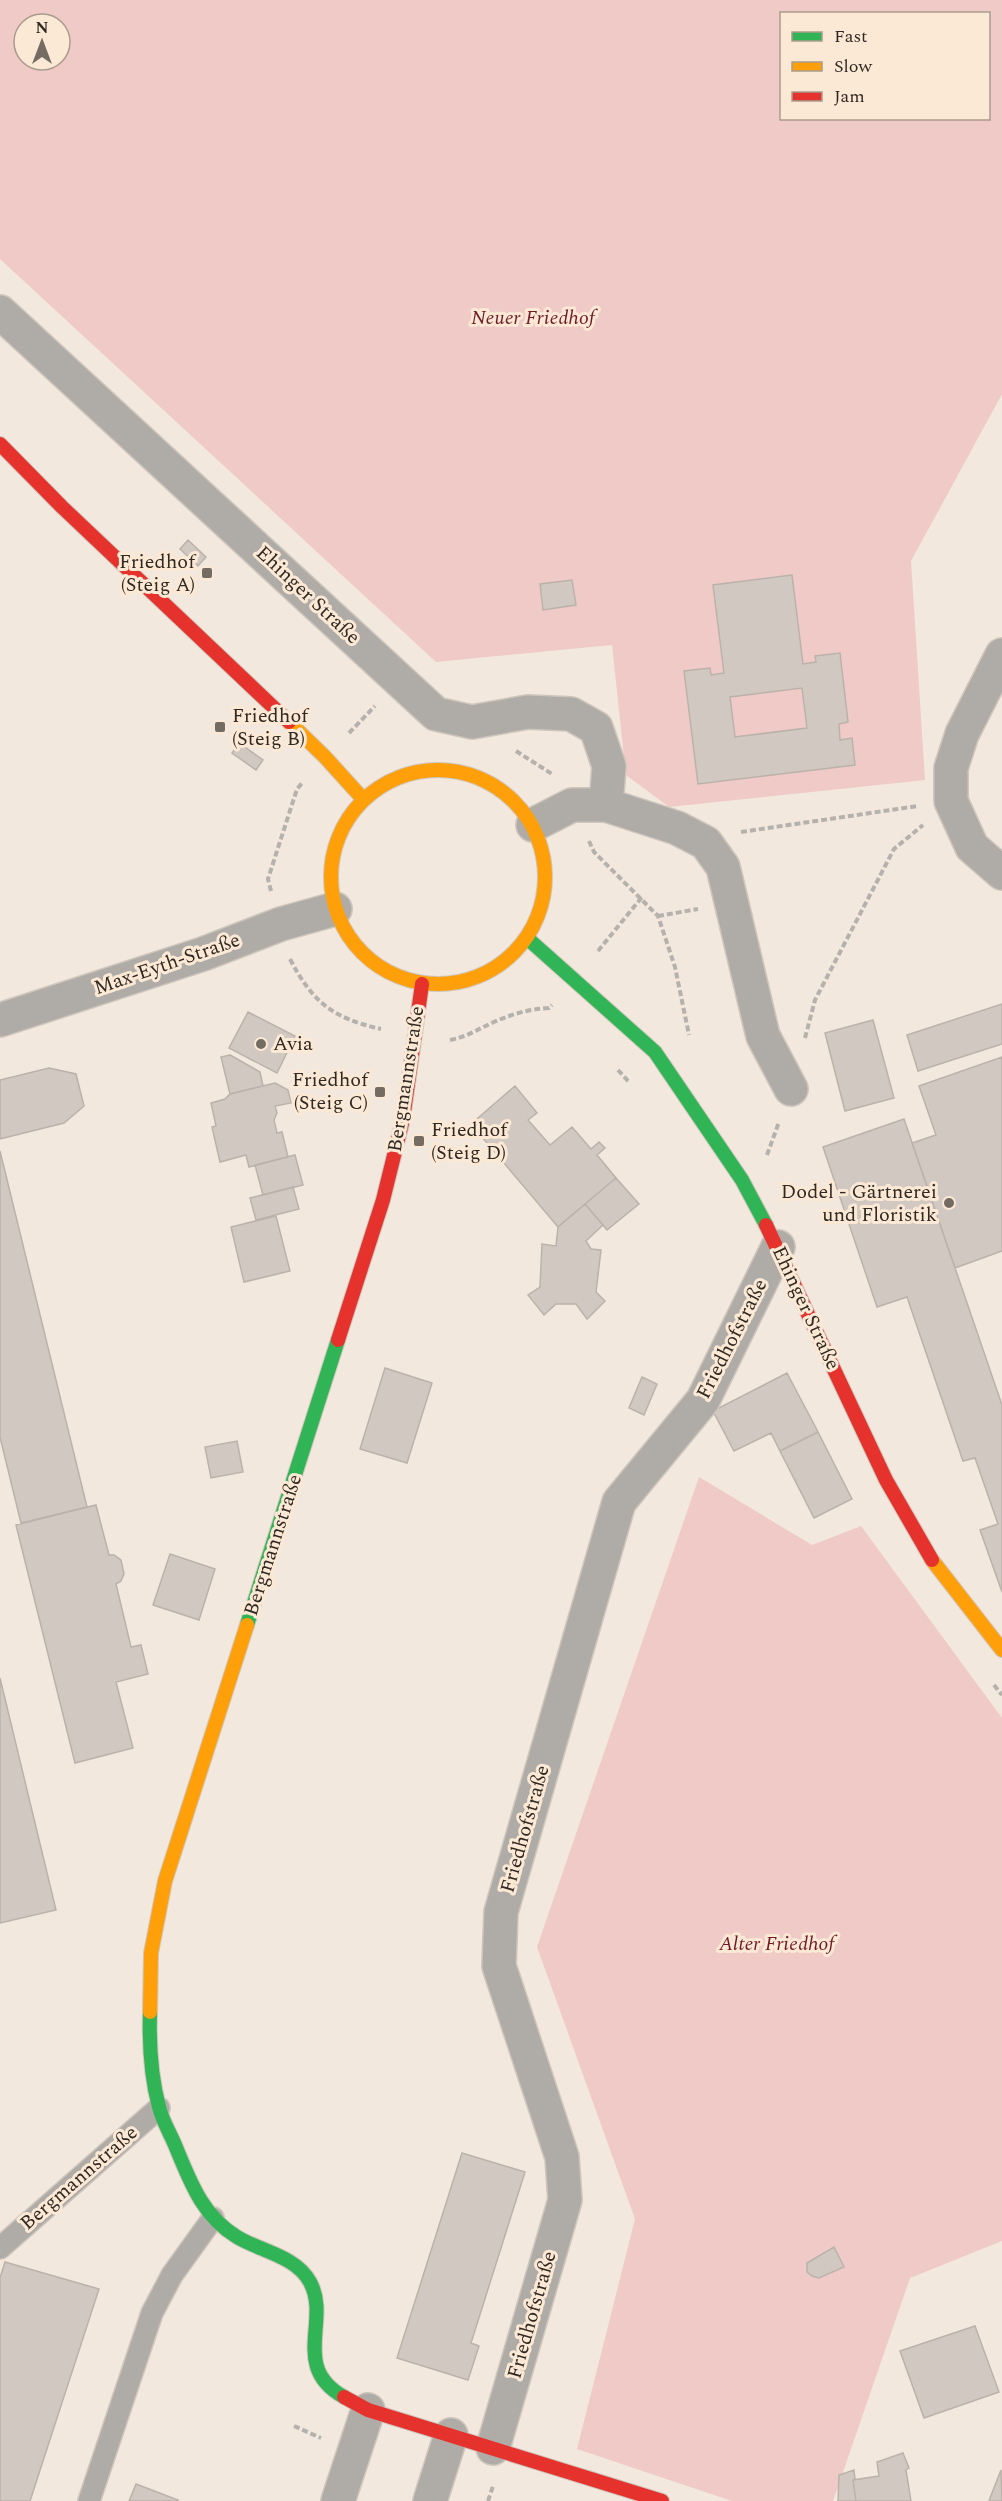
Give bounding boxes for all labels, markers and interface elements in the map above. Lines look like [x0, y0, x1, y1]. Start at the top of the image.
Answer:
north arrow [12, 12, 72, 72]
legend [780, 12, 990, 120]
text: N [35, 16, 49, 40]
text: Fast [834, 23, 867, 50]
text: Slow [834, 53, 873, 80]
text: Jam [834, 83, 865, 110]
park label: Neuer Friedhof [471, 303, 599, 333]
street label: Ehinger Straße [249, 539, 367, 651]
place label: Friedhof (Steig A) [119, 547, 197, 600]
marker: Friedhof (Steig A) [200, 566, 214, 580]
place label: Friedhof (Steig B) [232, 701, 310, 754]
marker: Friedhof (Steig B) [213, 720, 227, 734]
street label: Max-Eyth-Straße [90, 925, 244, 1003]
street label: Bergmannstraße [380, 1004, 432, 1154]
place label: Avia [273, 1029, 313, 1059]
marker: Avia [254, 1037, 268, 1051]
place label: Friedhof (Steig C) [292, 1065, 370, 1118]
marker: Friedhof (Steig C) [373, 1085, 387, 1099]
place label: Friedhof (Steig D) [431, 1115, 509, 1168]
marker: Friedhof (Steig D) [412, 1134, 426, 1148]
place label: Dodel - Gärtnerei und Floristik [781, 1177, 937, 1230]
marker: Dodel - Gärtnerei und Floristik [942, 1196, 956, 1210]
street label: Ehinger Straße [764, 1241, 848, 1375]
street label: Friedhofstraße [689, 1274, 775, 1404]
street label: Bergmannstraße [236, 1470, 310, 1620]
street label: Friedhofstraße [492, 1762, 558, 1896]
park label: Alter Friedhof [718, 1929, 838, 1959]
street label: Bergmannstraße [14, 2118, 144, 2238]
street label: Friedhofstraße [499, 2248, 565, 2382]

